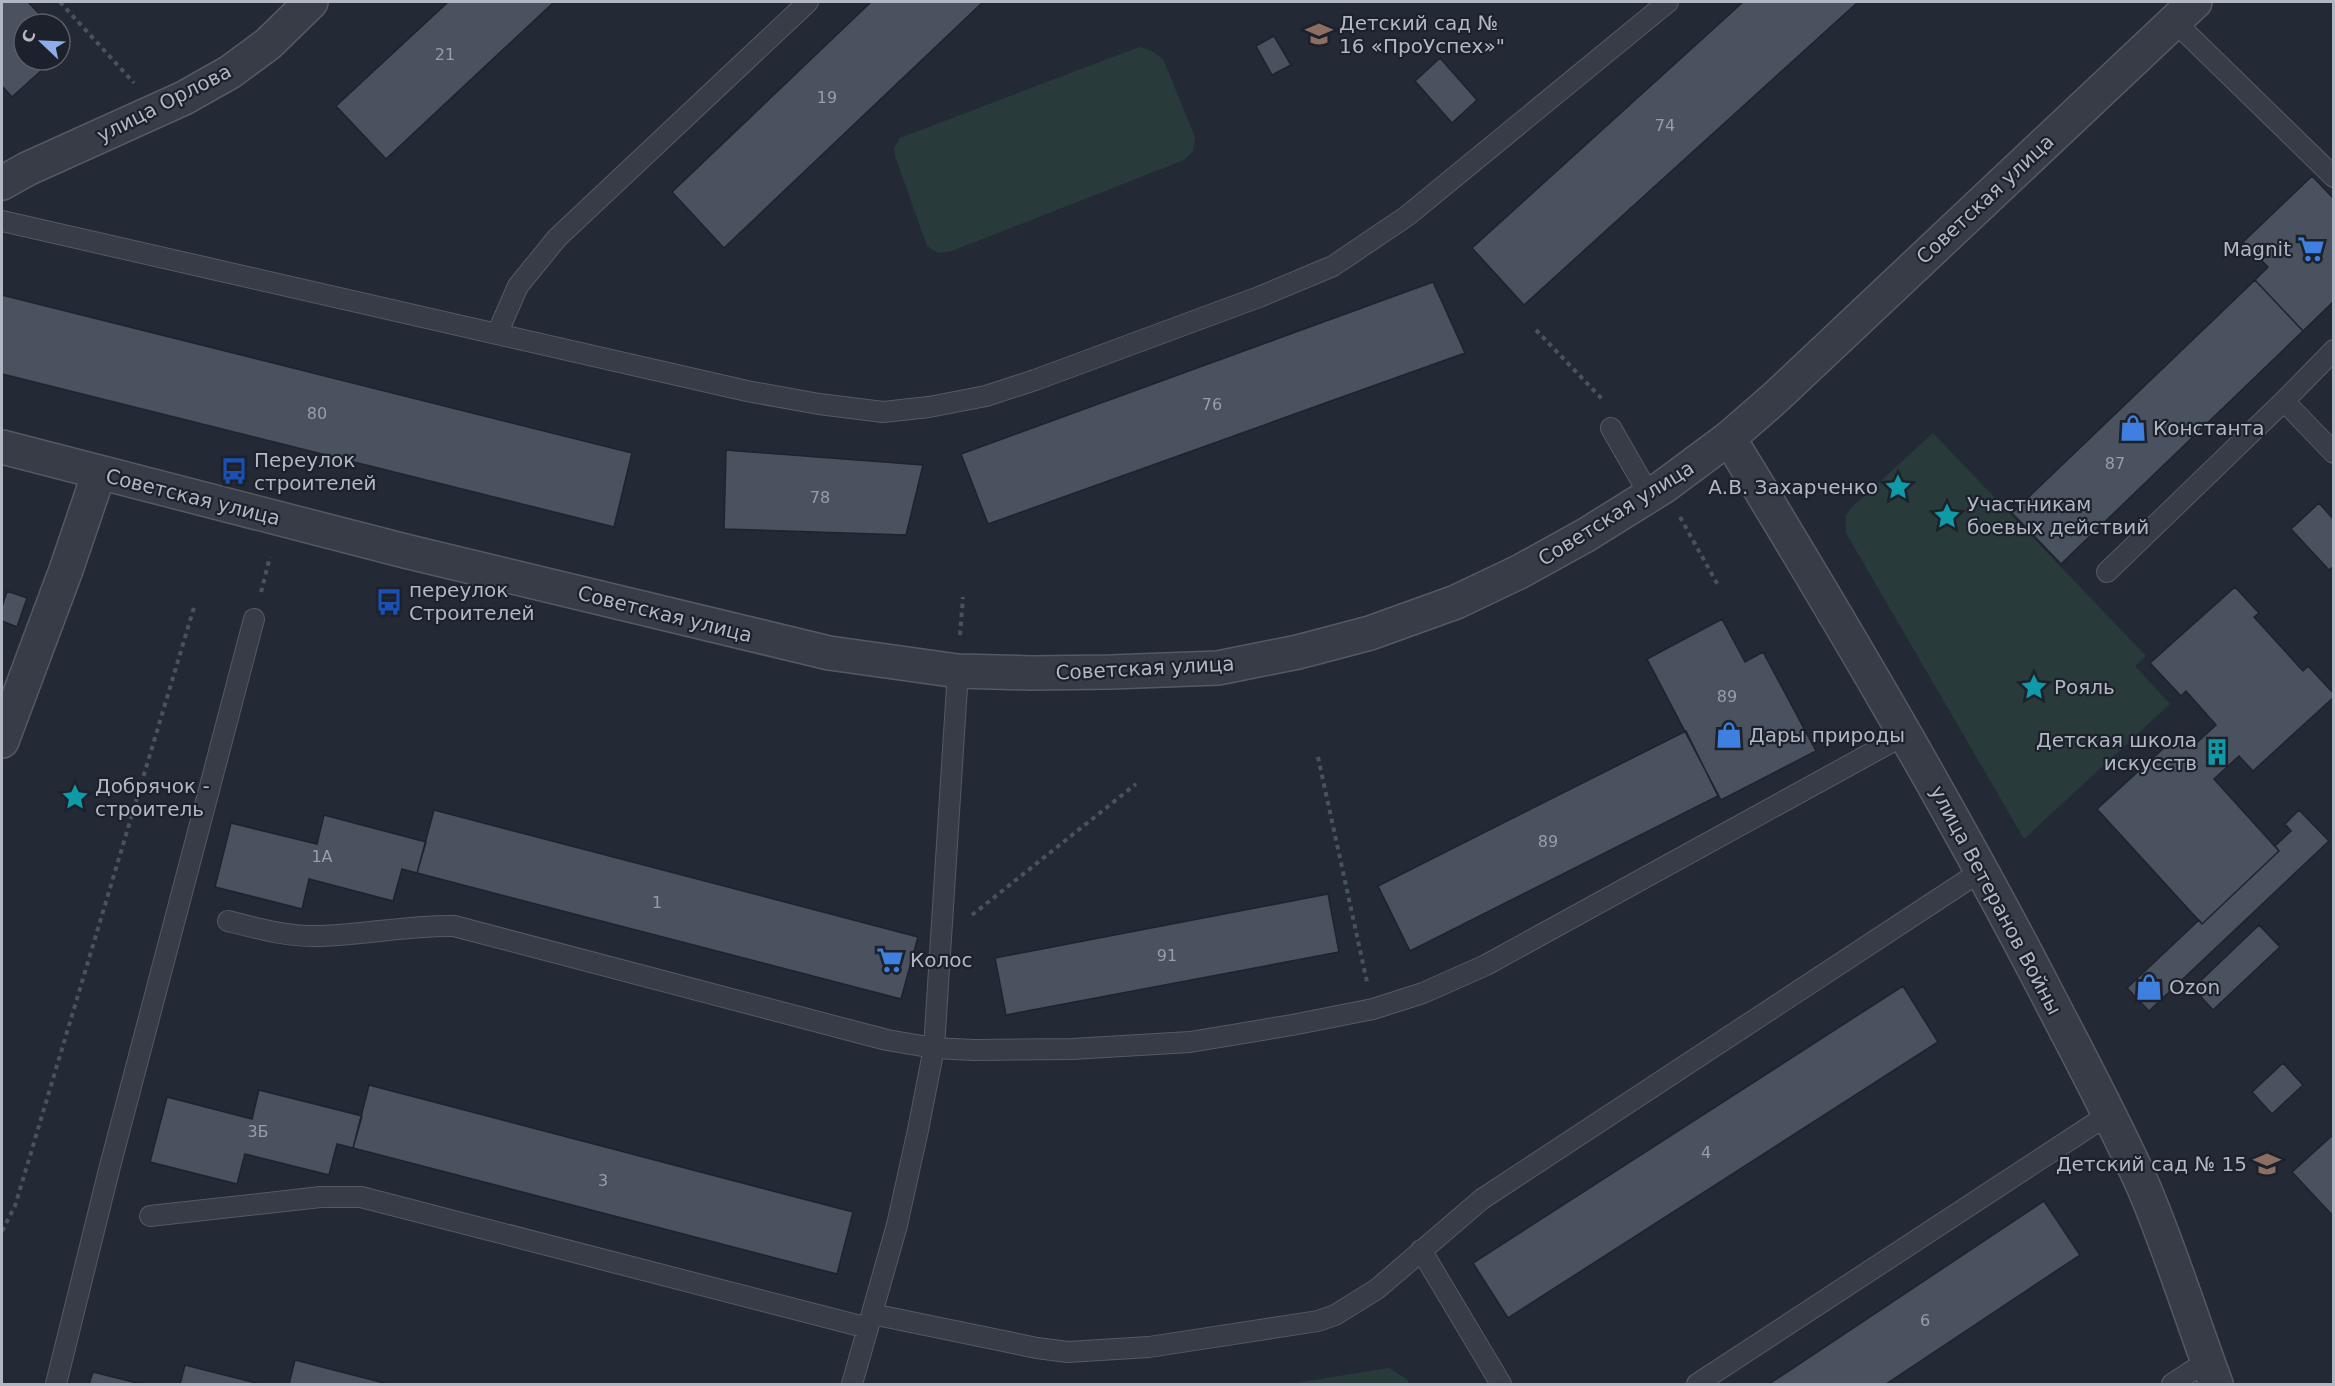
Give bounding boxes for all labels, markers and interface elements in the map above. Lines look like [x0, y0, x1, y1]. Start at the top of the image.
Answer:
place label: Детский сад № 16 «ПроУспех»" [1339, 11, 1505, 58]
north arrow [12, 12, 72, 72]
school or university icon: Детский сад № 16 «ПроУспех»" [1304, 19, 1334, 49]
text: С [18, 27, 40, 45]
house number: 21 [435, 45, 455, 64]
street label: улица Орлова [93, 59, 235, 147]
house number: 19 [817, 88, 837, 107]
house number: 74 [1655, 116, 1675, 135]
street label: Советская улица [1911, 129, 2059, 269]
supermarket icon: Magnit [2296, 234, 2326, 264]
place label: Magnit [2223, 237, 2291, 261]
house number: 76 [1202, 395, 1222, 414]
house number: 80 [307, 404, 327, 423]
shop icon: Константа [2118, 413, 2148, 443]
place label: Константа [2153, 416, 2264, 440]
place label: Переулок строителей [254, 448, 377, 495]
house number: 87 [2105, 454, 2125, 473]
street label: Советская улица [1534, 455, 1698, 571]
bus stop icon: Переулок строителей [219, 456, 249, 486]
street label: Советская улица [103, 464, 283, 530]
place icon: А.В. Захарченко [1883, 472, 1913, 502]
place label: А.В. Захарченко [1708, 475, 1878, 499]
house number: 78 [810, 488, 830, 507]
place label: Участникам боевых действий [1967, 492, 2149, 539]
place icon: Участникам боевых действий [1932, 501, 1962, 531]
place label: переулок Строителей [409, 578, 535, 625]
street label: Советская улица [575, 581, 755, 647]
bus stop icon: переулок Строителей [374, 587, 404, 617]
street label: Советская улица [1055, 651, 1235, 685]
place icon: Рояль [2019, 672, 2049, 702]
place label: Рояль [2054, 675, 2115, 699]
house number: 89 [1717, 687, 1737, 706]
shop icon: Дары природы [1714, 720, 1744, 750]
place label: Дары природы [1749, 723, 1905, 747]
place label: Детская школа искусств [2036, 728, 2197, 775]
building icon: Детская школа искусств [2202, 737, 2232, 767]
place label: Добрячок - строитель [95, 774, 210, 821]
street label: улица Ветеранов Войны [1925, 781, 2067, 1019]
place icon: Добрячок - строитель [60, 782, 90, 812]
house number: 89 [1538, 832, 1558, 851]
house number: 1А [311, 847, 333, 866]
house number: 1 [652, 893, 662, 912]
supermarket icon: Колос [875, 945, 905, 975]
house number: 91 [1157, 946, 1177, 965]
place label: Колос [910, 948, 972, 972]
shop icon: Ozon [2134, 972, 2164, 1002]
place label: Ozon [2169, 975, 2220, 999]
house number: 3Б [247, 1122, 269, 1141]
house number: 4 [1701, 1143, 1711, 1162]
school or university icon: Детский сад № 15 [2252, 1149, 2282, 1179]
place label: Детский сад № 15 [2056, 1152, 2247, 1176]
house number: 3 [598, 1171, 608, 1190]
house number: 6 [1920, 1311, 1930, 1330]

